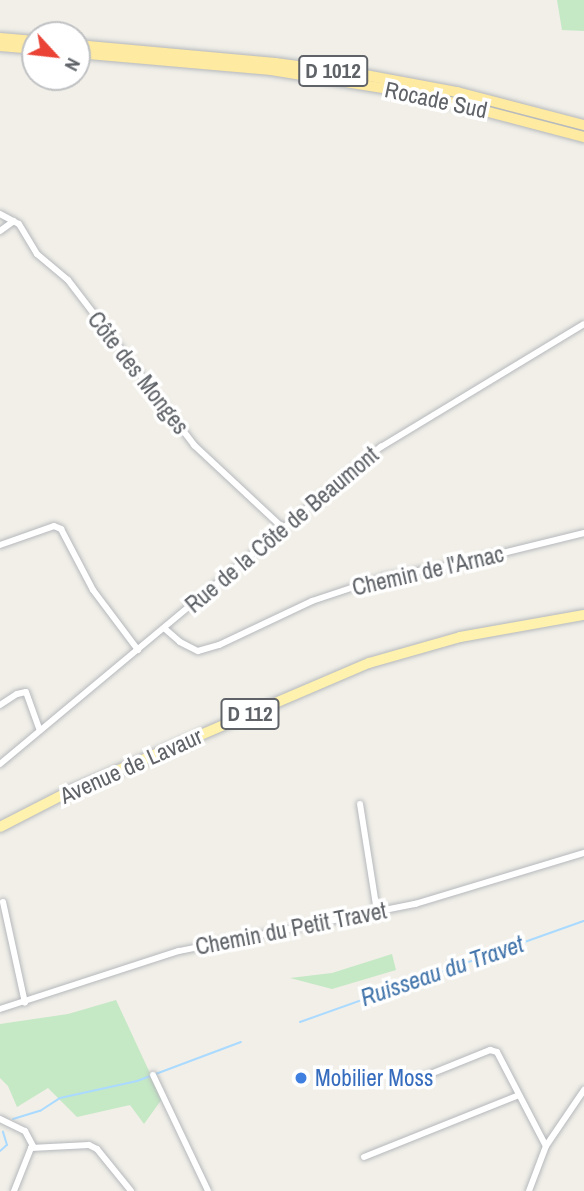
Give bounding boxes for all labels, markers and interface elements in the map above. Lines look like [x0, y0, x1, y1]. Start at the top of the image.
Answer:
north arrow [21, 21, 91, 91]
text: N [59, 54, 87, 76]
road number: D 1012 [298, 54, 368, 88]
street label: Rocade Sud [382, 76, 490, 124]
street label: Côte des Monges [82, 306, 194, 440]
street label: Rue de la Côte de Beaumont [180, 441, 384, 619]
street label: Chemin de l'Arnac [350, 540, 506, 602]
road number: D 112 [220, 696, 280, 732]
street label: Avenue de Lavaur [56, 722, 206, 810]
street label: Chemin du Petit Travet [193, 897, 389, 961]
water label: Ruisseau du Travet [357, 930, 527, 1012]
place label: Mobilier Moss [315, 1064, 433, 1092]
marker: Mobilier Moss [293, 1070, 309, 1086]

